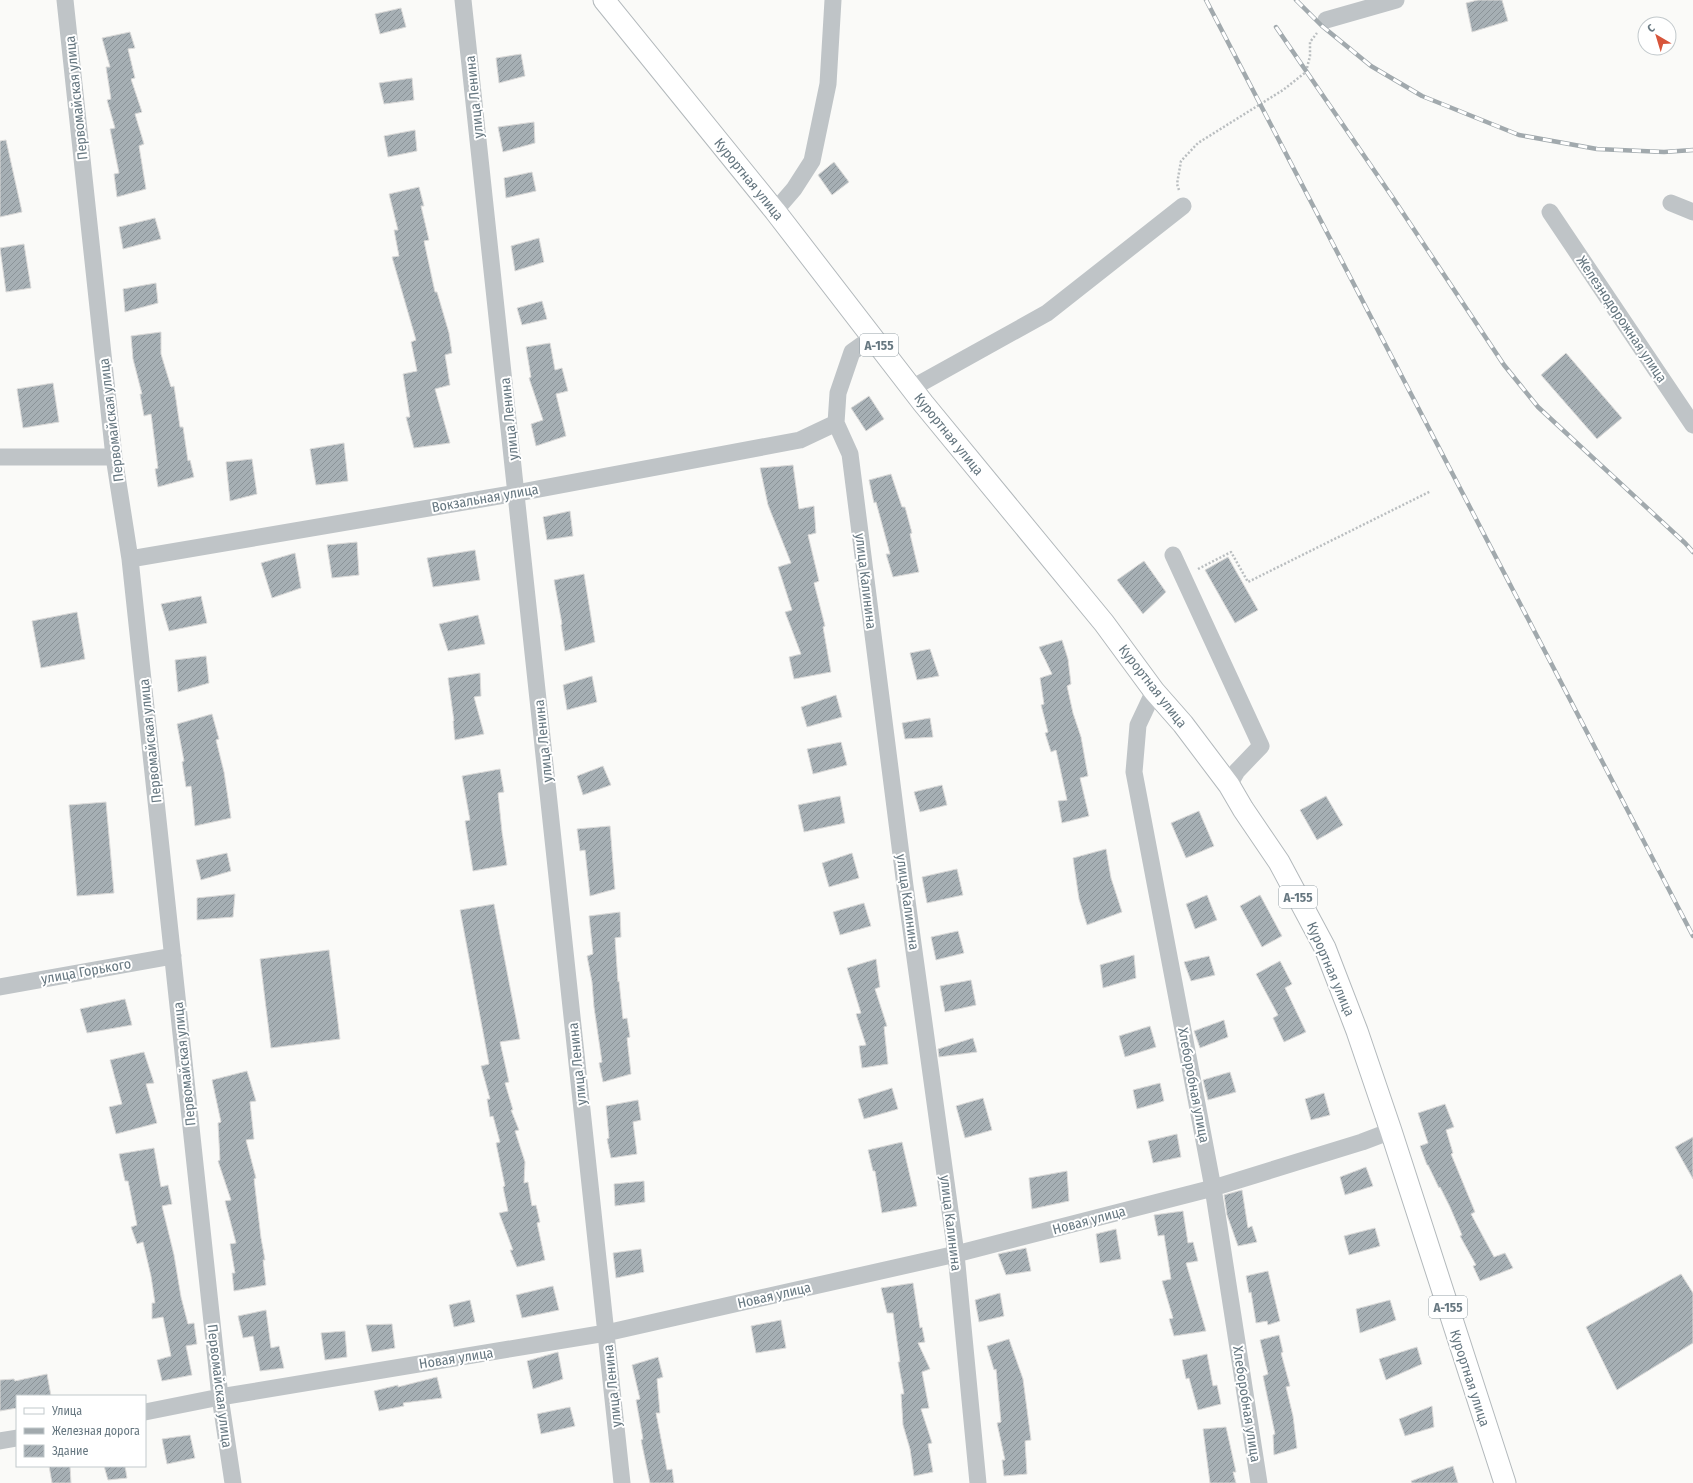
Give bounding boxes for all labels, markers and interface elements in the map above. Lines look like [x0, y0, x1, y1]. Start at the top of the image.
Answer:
north arrow [1637, 16, 1677, 56]
text: С [1645, 21, 1658, 35]
street label: Первомайская улица [62, 35, 91, 161]
street label: улица Ленина [462, 55, 487, 139]
street label: Курортная улица [710, 135, 787, 224]
street label: Железнодорожная улица [1573, 253, 1670, 386]
road number: А-155 [860, 334, 898, 356]
street label: Первомайская улица [95, 357, 128, 483]
street label: улица Ленина [497, 377, 522, 461]
street label: Курортная улица [910, 390, 987, 479]
street label: Вокзальная улица [431, 481, 540, 516]
street label: улица Калинина [851, 532, 880, 630]
street label: Курортная улица [1115, 641, 1190, 731]
street label: Первомайская улица [136, 678, 165, 804]
street label: улица Ленина [531, 699, 556, 783]
street label: улица Калинина [892, 853, 923, 951]
road number: А-155 [1279, 886, 1317, 908]
street label: Курортная улица [1303, 919, 1358, 1019]
street label: улица Горького [40, 955, 132, 988]
street label: Первомайская улица [170, 1001, 199, 1127]
street label: улица Ленина [565, 1022, 590, 1106]
street label: Хлеборобная улица [1174, 1026, 1213, 1144]
street label: улица Калинина [936, 1174, 965, 1272]
street label: Новая улица [1051, 1203, 1128, 1238]
street label: Новая улица [736, 1279, 813, 1312]
road number: А-155 [1429, 1296, 1467, 1318]
street label: Первомайская улица [203, 1323, 236, 1449]
street label: Курортная улица [1446, 1328, 1493, 1429]
street label: Новая улица [418, 1344, 495, 1373]
street label: улица Ленина [600, 1344, 625, 1428]
street label: Хлеборобная улица [1229, 1345, 1264, 1463]
legend [16, 1395, 146, 1467]
text: Улица [51, 1404, 82, 1418]
text: Железная дорога [52, 1424, 140, 1438]
text: Здание [52, 1444, 88, 1458]

